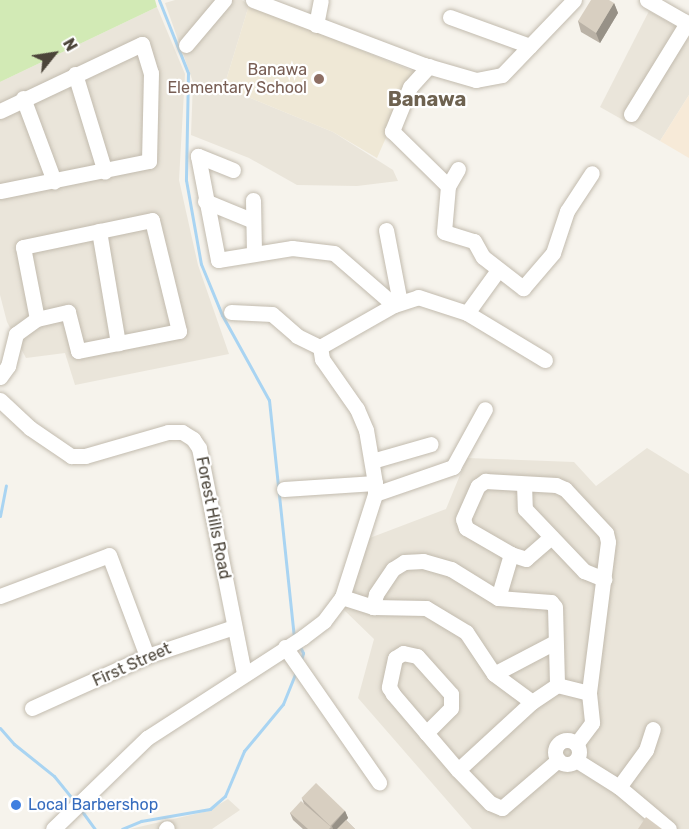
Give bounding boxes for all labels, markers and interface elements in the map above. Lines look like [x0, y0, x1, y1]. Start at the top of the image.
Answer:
north arrow [24, 24, 84, 84]
text: N [59, 35, 81, 54]
place label: Banawa Elementary School [167, 60, 307, 98]
marker: Banawa Elementary School [312, 72, 326, 86]
district label: Banawa [388, 87, 466, 111]
street label: Forest Hills Road [192, 455, 234, 581]
street label: First Street [90, 639, 174, 691]
place label: Local Barbershop [28, 795, 158, 815]
marker: Local Barbershop [9, 798, 23, 812]

